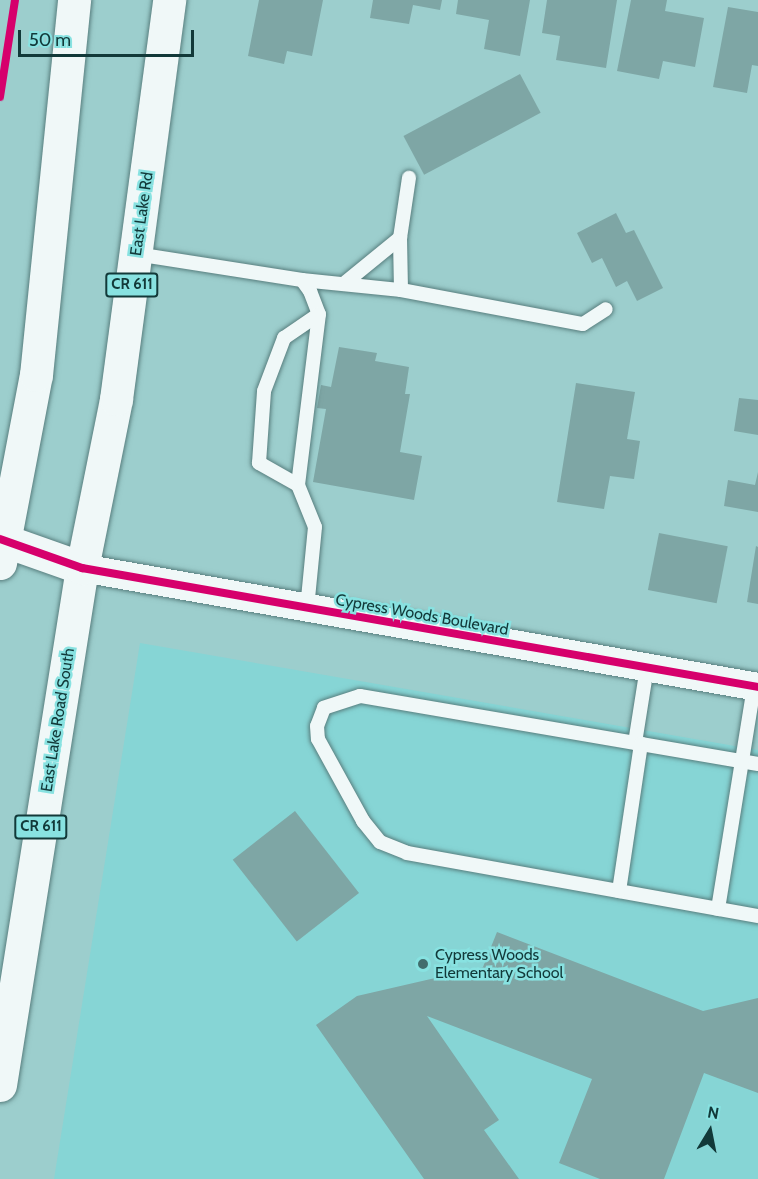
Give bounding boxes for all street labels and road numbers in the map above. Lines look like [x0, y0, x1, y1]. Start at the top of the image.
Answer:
street label: East Lake Rd [127, 171, 157, 257]
road number: CR 611 [105, 273, 159, 297]
street label: Cypress Woods Boulevard [334, 590, 510, 640]
street label: East Lake Road South [37, 647, 79, 793]
road number: CR 611 [14, 815, 68, 839]

